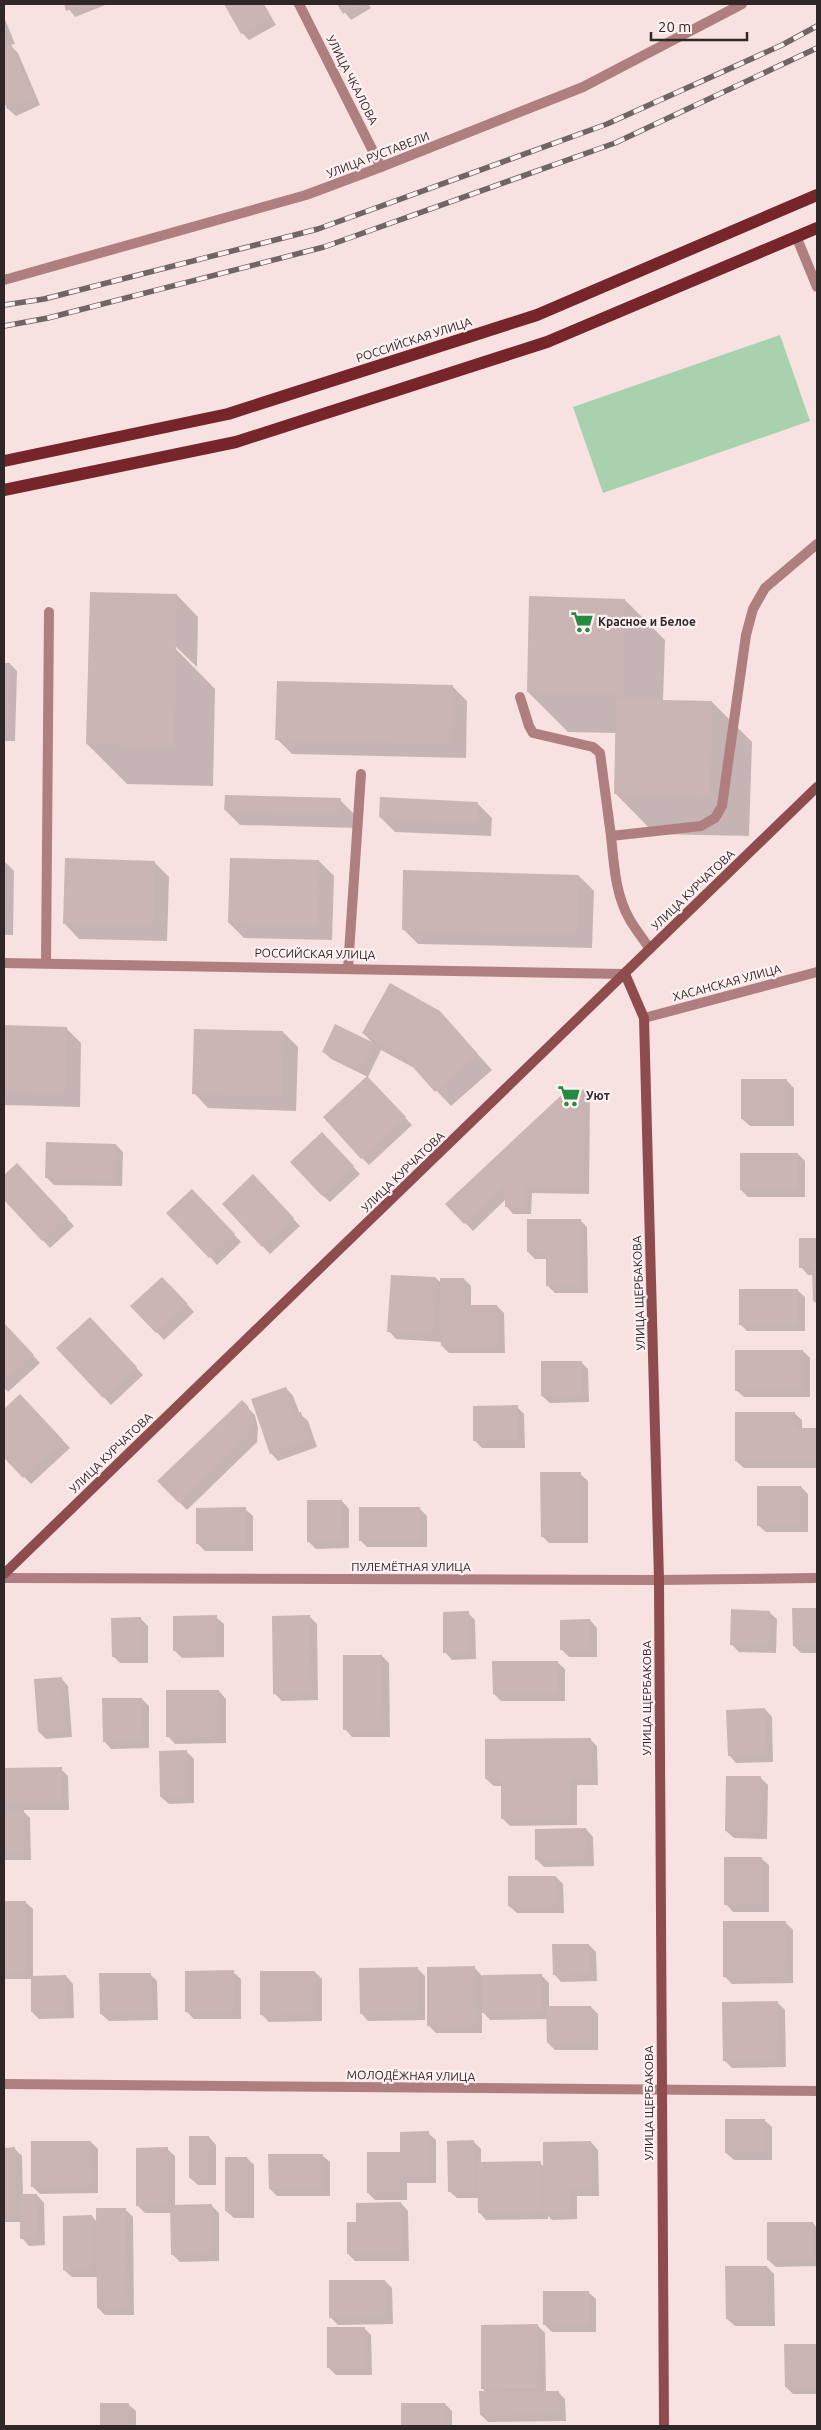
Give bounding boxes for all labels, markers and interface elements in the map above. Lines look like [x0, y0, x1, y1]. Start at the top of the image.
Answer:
scale bar [651, 10, 747, 42]
text: 20 m [658, 18, 691, 35]
street label: УЛИЦА ЧКАЛОВА [324, 33, 381, 127]
street label: УЛИЦА РУСТАВЕЛИ [325, 129, 431, 180]
street label: РОССИЙСКАЯ УЛИЦА [354, 315, 474, 364]
supermarket icon: Красное и Белое [569, 609, 595, 635]
place label: Красное и Белое [598, 615, 696, 628]
street label: УЛИЦА КУРЧАТОВА [649, 847, 737, 932]
street label: РОССИЙСКАЯ УЛИЦА [254, 946, 376, 961]
street label: ХАСАНСКАЯ УЛИЦА [671, 962, 783, 1003]
supermarket icon: Уют [556, 1083, 582, 1109]
place label: Уют [586, 1089, 610, 1102]
street label: УЛИЦА КУРЧАТОВА [359, 1129, 447, 1214]
street label: УЛИЦА ЩЕРБАКОВА [630, 1235, 647, 1351]
street label: УЛИЦА КУРЧАТОВА [67, 1410, 155, 1495]
street label: ПУЛЕМЁТНАЯ УЛИЦА [351, 1560, 471, 1573]
street label: УЛИЦА ЩЕРБАКОВА [640, 1640, 653, 1756]
street label: УЛИЦА ЩЕРБАКОВА [642, 2045, 655, 2161]
street label: МОЛОДЁЖНАЯ УЛИЦА [347, 2068, 476, 2083]

